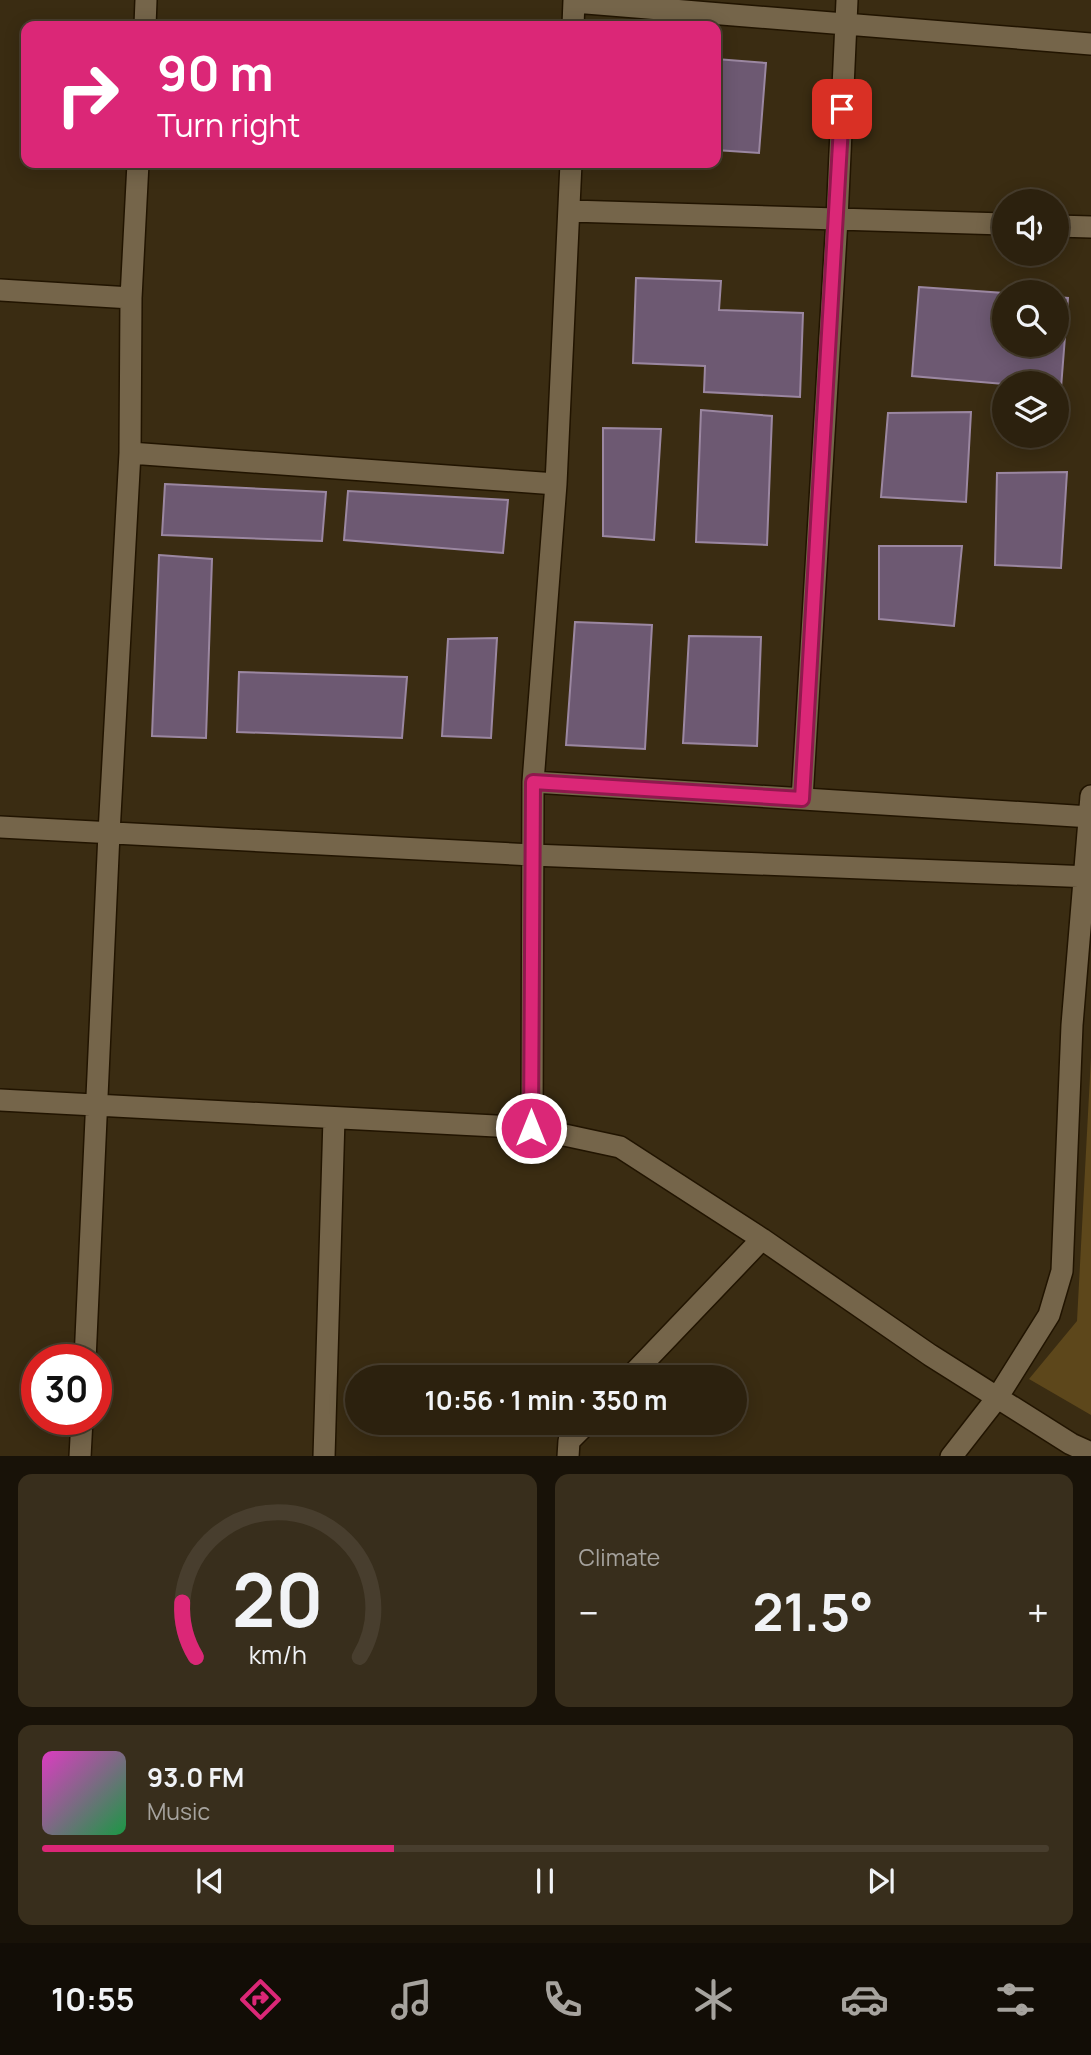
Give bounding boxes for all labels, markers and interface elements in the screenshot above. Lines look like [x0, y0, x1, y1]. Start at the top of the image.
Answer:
text: 90 m [157, 39, 274, 106]
icon: right [42, 49, 133, 140]
pin [812, 79, 872, 139]
icon: arrive [823, 90, 861, 128]
text: Turn right [157, 103, 300, 147]
map controls [992, 189, 1069, 448]
button: sound [992, 189, 1069, 266]
button: search [992, 280, 1069, 357]
button: layers [992, 371, 1069, 448]
position arrow [494, 1091, 568, 1165]
speed limit sign: 30 [21, 1344, 112, 1435]
text: 10:56 · 1 min · 350 m [424, 1382, 668, 1418]
text: Climate [579, 1541, 660, 1573]
text: 20 [232, 1549, 323, 1649]
text: 21.5° [752, 1576, 874, 1647]
text: − [579, 1586, 599, 1638]
text: + [1027, 1586, 1049, 1638]
text: km/h [248, 1636, 306, 1671]
text: 93.0 FM [147, 1759, 244, 1795]
text: Music [147, 1795, 210, 1827]
icon: previous [191, 1862, 229, 1900]
icon: pause [526, 1862, 564, 1900]
icon: next [862, 1862, 900, 1900]
icon: directions [236, 1975, 285, 2024]
icon: music [387, 1975, 436, 2024]
icon: phone [538, 1975, 587, 2024]
icon: climate [689, 1975, 738, 2024]
icon: car [840, 1975, 889, 2024]
icon: filters [991, 1975, 1040, 2024]
text: 10:55 [51, 1977, 135, 2021]

